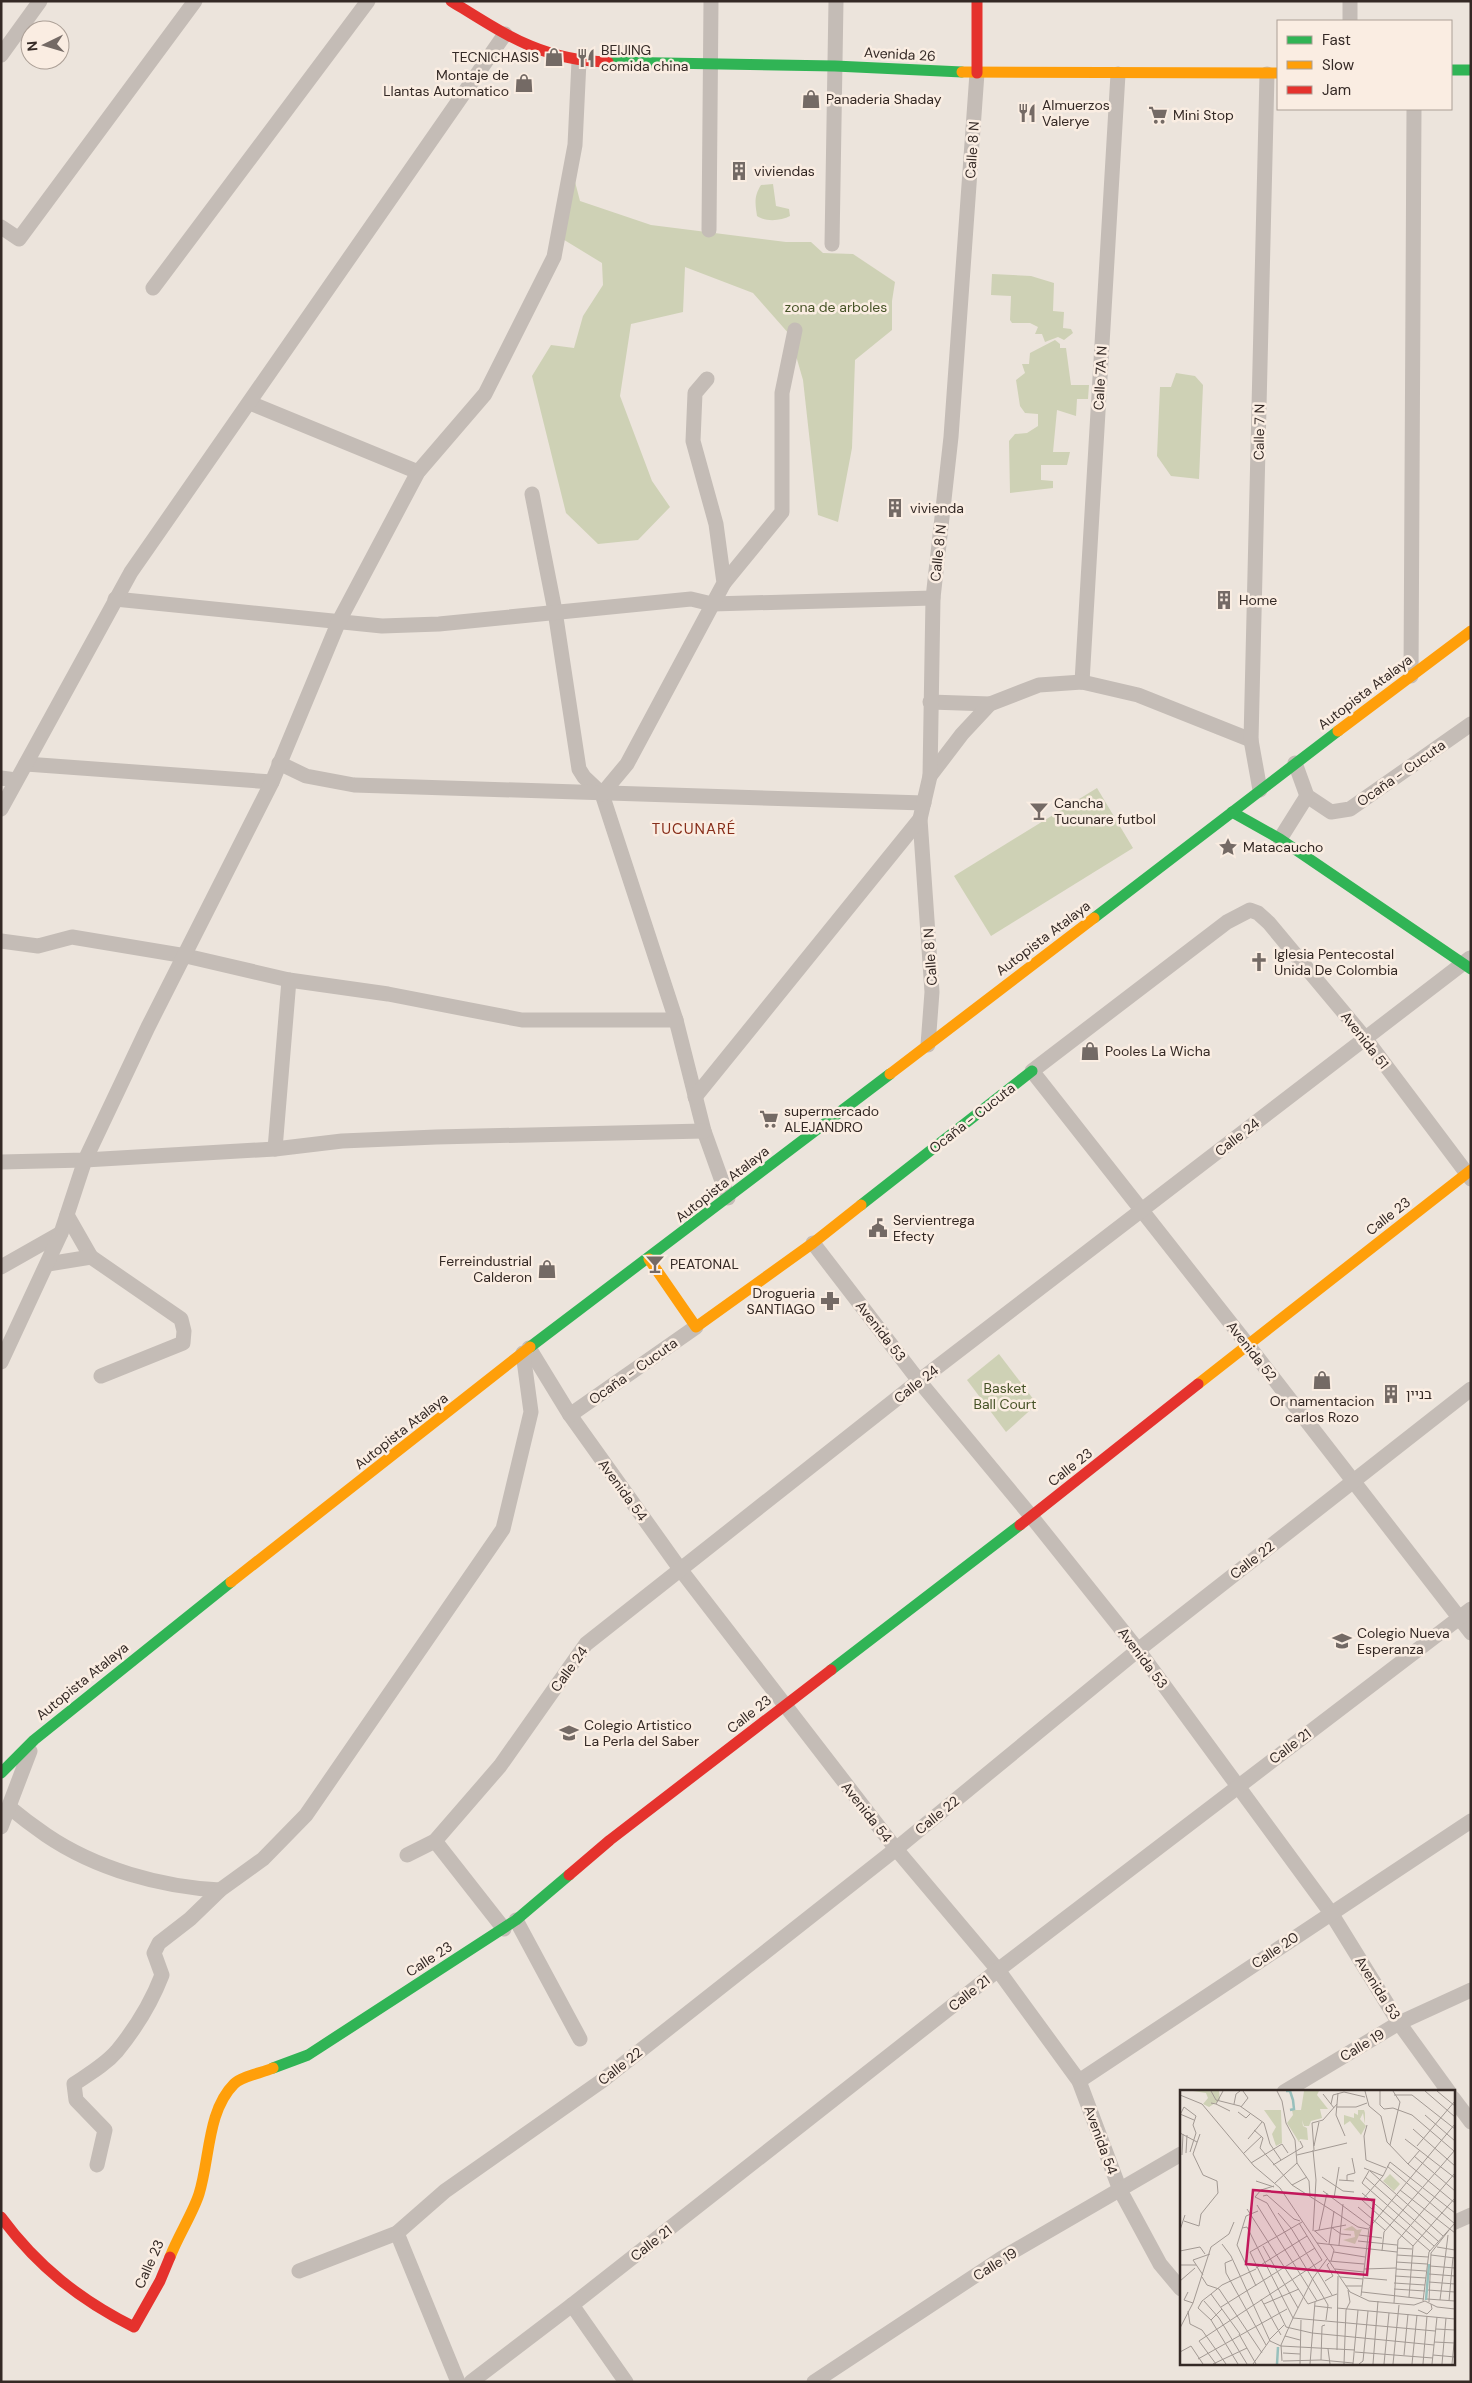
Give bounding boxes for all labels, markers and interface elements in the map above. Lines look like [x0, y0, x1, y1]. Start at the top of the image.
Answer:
north arrow [20, 20, 70, 70]
legend [1277, 20, 1452, 110]
text: Fast [1322, 30, 1351, 50]
text: N [23, 40, 41, 52]
place label: BEIJING comida china [601, 41, 688, 75]
street label: Avenida 26 [864, 43, 936, 65]
shop icon: TECNICHASIS [543, 46, 565, 68]
restaurant icon: BEIJING comida china [575, 47, 597, 69]
place label: TECNICHASIS [452, 48, 539, 66]
text: Slow [1322, 55, 1355, 75]
place label: Montaje de Llantas Automatico [383, 66, 509, 100]
shop icon: Montaje de Llantas Automatico [513, 72, 535, 94]
text: Jam [1322, 80, 1351, 100]
shop icon: Panaderia Shaday [800, 88, 822, 110]
place label: Panaderia Shaday [826, 90, 942, 108]
place label: Almuerzos Valerye [1042, 96, 1110, 130]
restaurant icon: Almuerzos Valerye [1016, 102, 1038, 124]
supermarket icon: Mini Stop [1147, 104, 1169, 126]
place label: Mini Stop [1173, 106, 1234, 124]
street label: Calle 8 N [961, 121, 983, 179]
building icon: viviendas [728, 160, 750, 182]
place label: viviendas [754, 162, 815, 180]
park label: zona de arboles [785, 298, 887, 316]
street label: Calle 7A N [1089, 345, 1111, 411]
street label: Calle 7 N [1250, 404, 1268, 460]
building icon: vivienda [884, 497, 906, 519]
place label: vivienda [910, 499, 964, 517]
street label: Calle 8 N [926, 523, 950, 583]
building icon: Home [1213, 589, 1235, 611]
place label: Home [1239, 591, 1277, 609]
street label: Autopista Atalaya [1314, 651, 1416, 733]
street label: Ocaña - Cucuta [1353, 736, 1449, 810]
place label: Cancha Tucunare futbol [1054, 794, 1156, 828]
bar icon: Cancha Tucunare futbol [1028, 800, 1050, 822]
district label: TUCUNARÉ [652, 819, 736, 839]
place icon: Matacaucho [1217, 836, 1239, 858]
place label: Matacaucho [1243, 838, 1323, 856]
street label: Autopista Atalaya [992, 897, 1094, 979]
street label: Calle 8 N [919, 928, 941, 986]
place label: Iglesia Pentecostal Unida De Colombia [1274, 945, 1398, 979]
church icon: Iglesia Pentecostal Unida De Colombia [1248, 951, 1270, 973]
street label: Avenida 51 [1337, 1008, 1393, 1072]
shop icon: Pooles La Wicha [1079, 1040, 1101, 1062]
place label: Pooles La Wicha [1105, 1042, 1210, 1060]
street label: Ocaña - Cucuta [925, 1079, 1019, 1157]
place label: supermercado ALEJANDRO [784, 1102, 879, 1136]
supermarket icon: supermercado ALEJANDRO [758, 1108, 780, 1130]
street label: Calle 24 [1211, 1114, 1263, 1160]
street label: Autopista Atalaya [672, 1142, 772, 1226]
street label: Calle 23 [1362, 1193, 1414, 1239]
place label: Servientrega Efecty [893, 1211, 975, 1245]
public building icon: Servientrega Efecty [867, 1217, 889, 1239]
place label: Ferreindustrial Calderon [439, 1252, 532, 1286]
bar icon: PEATONAL [644, 1253, 666, 1275]
place label: PEATONAL [670, 1255, 739, 1273]
shop icon: Ferreindustrial Calderon [536, 1258, 558, 1280]
place label: Drogueria SANTIAGO [747, 1284, 815, 1318]
pharmacy icon: Drogueria SANTIAGO [819, 1290, 841, 1312]
street label: Avenida 53 [852, 1297, 910, 1365]
street label: Avenida 52 [1223, 1317, 1281, 1385]
street label: Ocaña - Cucuta [585, 1334, 681, 1408]
street label: Calle 24 [890, 1361, 942, 1407]
shop icon: Or namentacion carlos Rozo [1311, 1369, 1333, 1391]
park label: Basket Ball Court [973, 1379, 1037, 1413]
building icon: בניין [1380, 1383, 1402, 1405]
place label: בניין [1406, 1385, 1432, 1403]
street label: Autopista Atalaya [351, 1389, 451, 1473]
place label: Or namentacion carlos Rozo [1270, 1392, 1374, 1426]
street label: Calle 23 [1044, 1444, 1096, 1490]
street label: Avenida 54 [595, 1456, 652, 1525]
street label: Calle 22 [1226, 1537, 1278, 1583]
street label: Avenida 53 [1114, 1624, 1172, 1692]
place label: Colegio Nueva Esperanza [1357, 1624, 1450, 1658]
school or university icon: Colegio Nueva Esperanza [1331, 1630, 1353, 1652]
street label: Autopista Atalaya [32, 1638, 132, 1724]
street label: Calle 24 [546, 1642, 592, 1695]
street label: Calle 23 [723, 1691, 775, 1737]
place label: Colegio Artistico La Perla del Saber [584, 1716, 699, 1750]
school or university icon: Colegio Artistico La Perla del Saber [558, 1722, 580, 1744]
street label: Calle 21 [1265, 1724, 1315, 1768]
street label: Avenida 54 [838, 1778, 897, 1846]
street label: Calle 22 [911, 1792, 963, 1838]
street label: Calle 20 [1248, 1928, 1302, 1972]
street label: Calle 23 [402, 1937, 456, 1981]
street label: Avenida 53 [1351, 1953, 1405, 2023]
street label: Calle 21 [945, 1971, 993, 2015]
street label: Calle 19 [1336, 2025, 1388, 2065]
street label: Calle 22 [594, 2043, 646, 2089]
inset map [1180, 2090, 1454, 2366]
street label: Avenida 54 [1080, 2103, 1122, 2177]
street label: Calle 21 [627, 2221, 675, 2265]
street label: Calle 23 [130, 2237, 168, 2291]
street label: Calle 19 [970, 2243, 1021, 2285]

